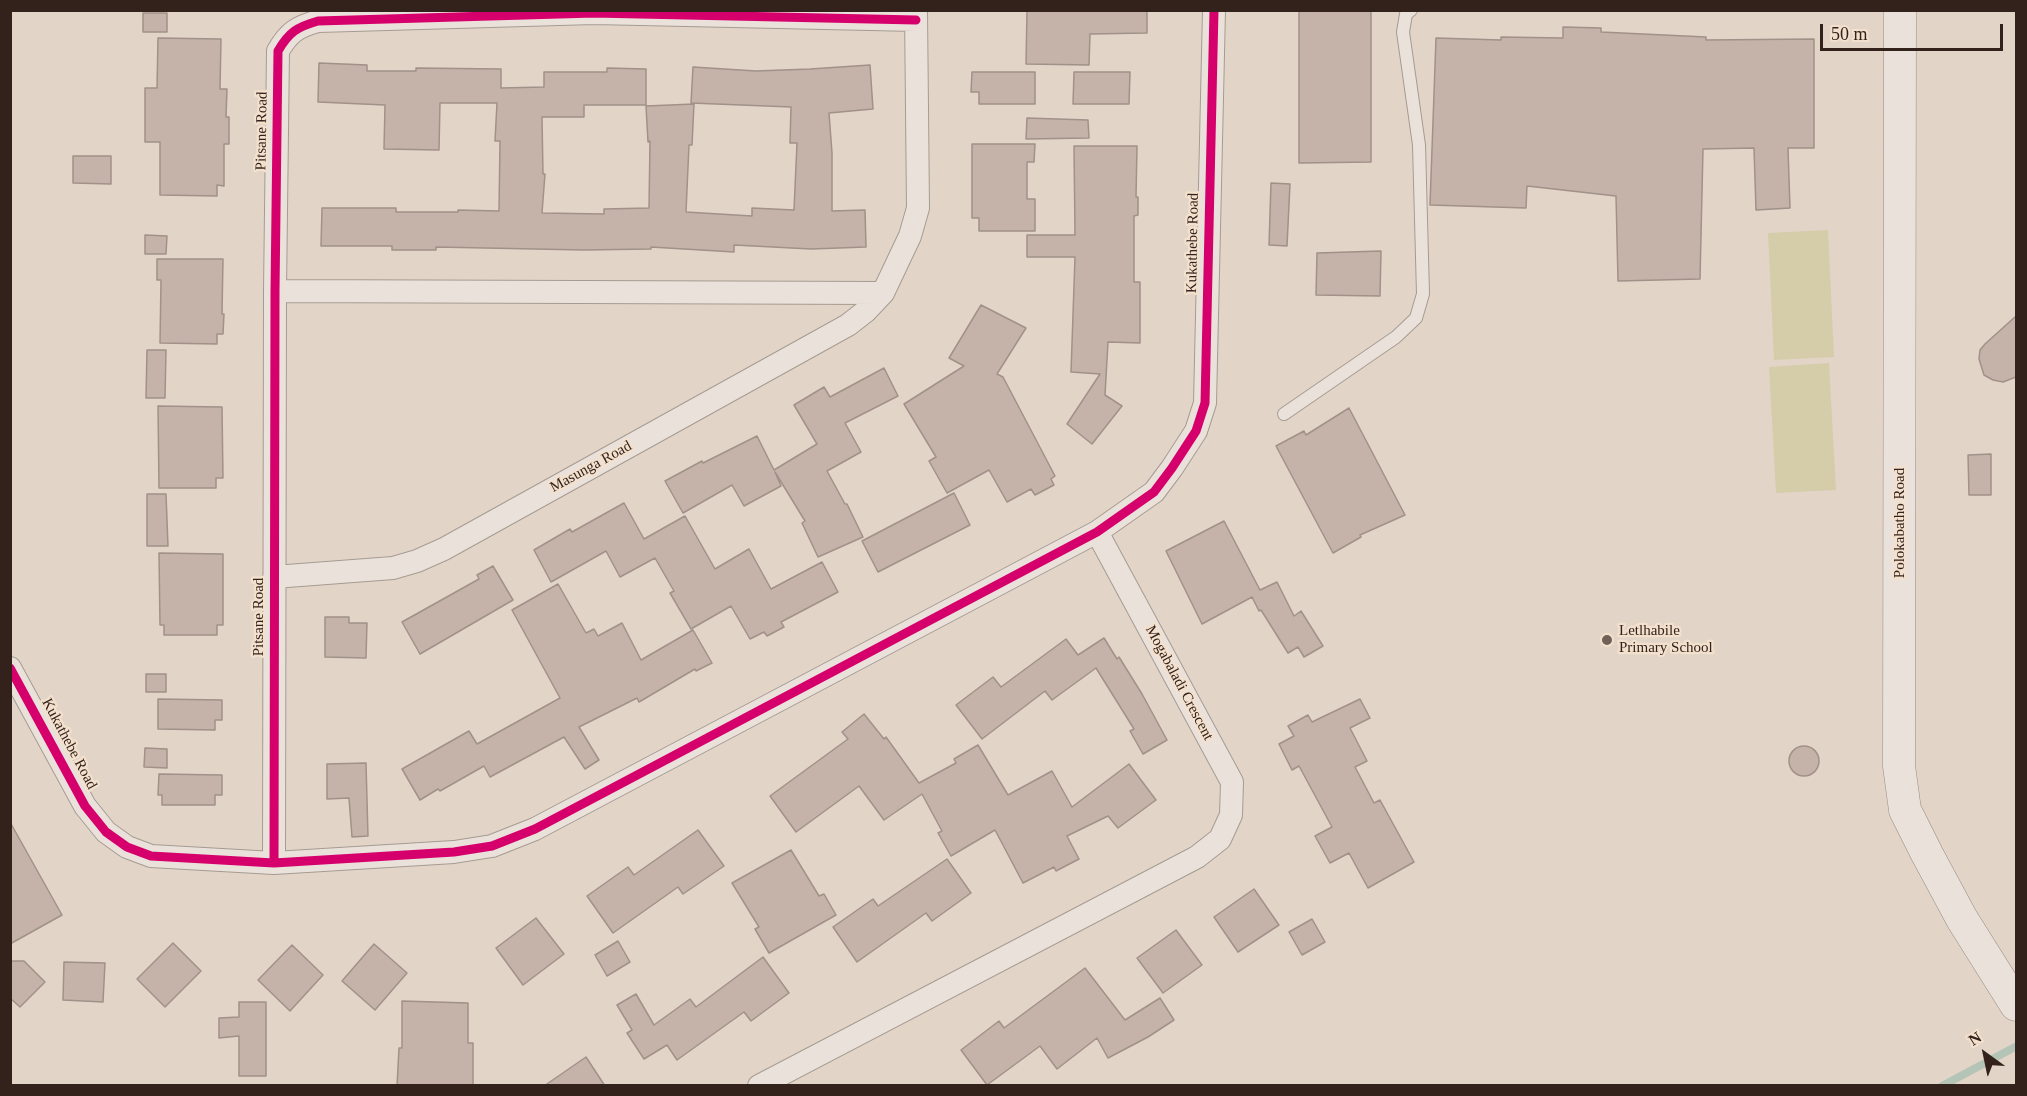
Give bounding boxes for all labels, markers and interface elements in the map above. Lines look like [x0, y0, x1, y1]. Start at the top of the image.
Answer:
scale bar [1823, 12, 2006, 50]
text: 50 m [1831, 24, 1868, 44]
street label: Pitsane Road [252, 91, 272, 171]
street label: Kukathebe Road [1183, 193, 1203, 293]
street label: Masunga Road [547, 437, 635, 497]
street label: Polokabatho Road [1891, 468, 1909, 578]
street label: Pitsane Road [250, 578, 268, 656]
street label: Mogabaladi Crescent [1141, 622, 1217, 744]
place label: Letlhabile Primary School [1619, 622, 1713, 657]
marker: Letlhabile Primary School [1600, 633, 1614, 647]
street label: Kukathebe Road [37, 695, 101, 793]
north arrow [1955, 1024, 2015, 1084]
text: N [1965, 1028, 1984, 1049]

